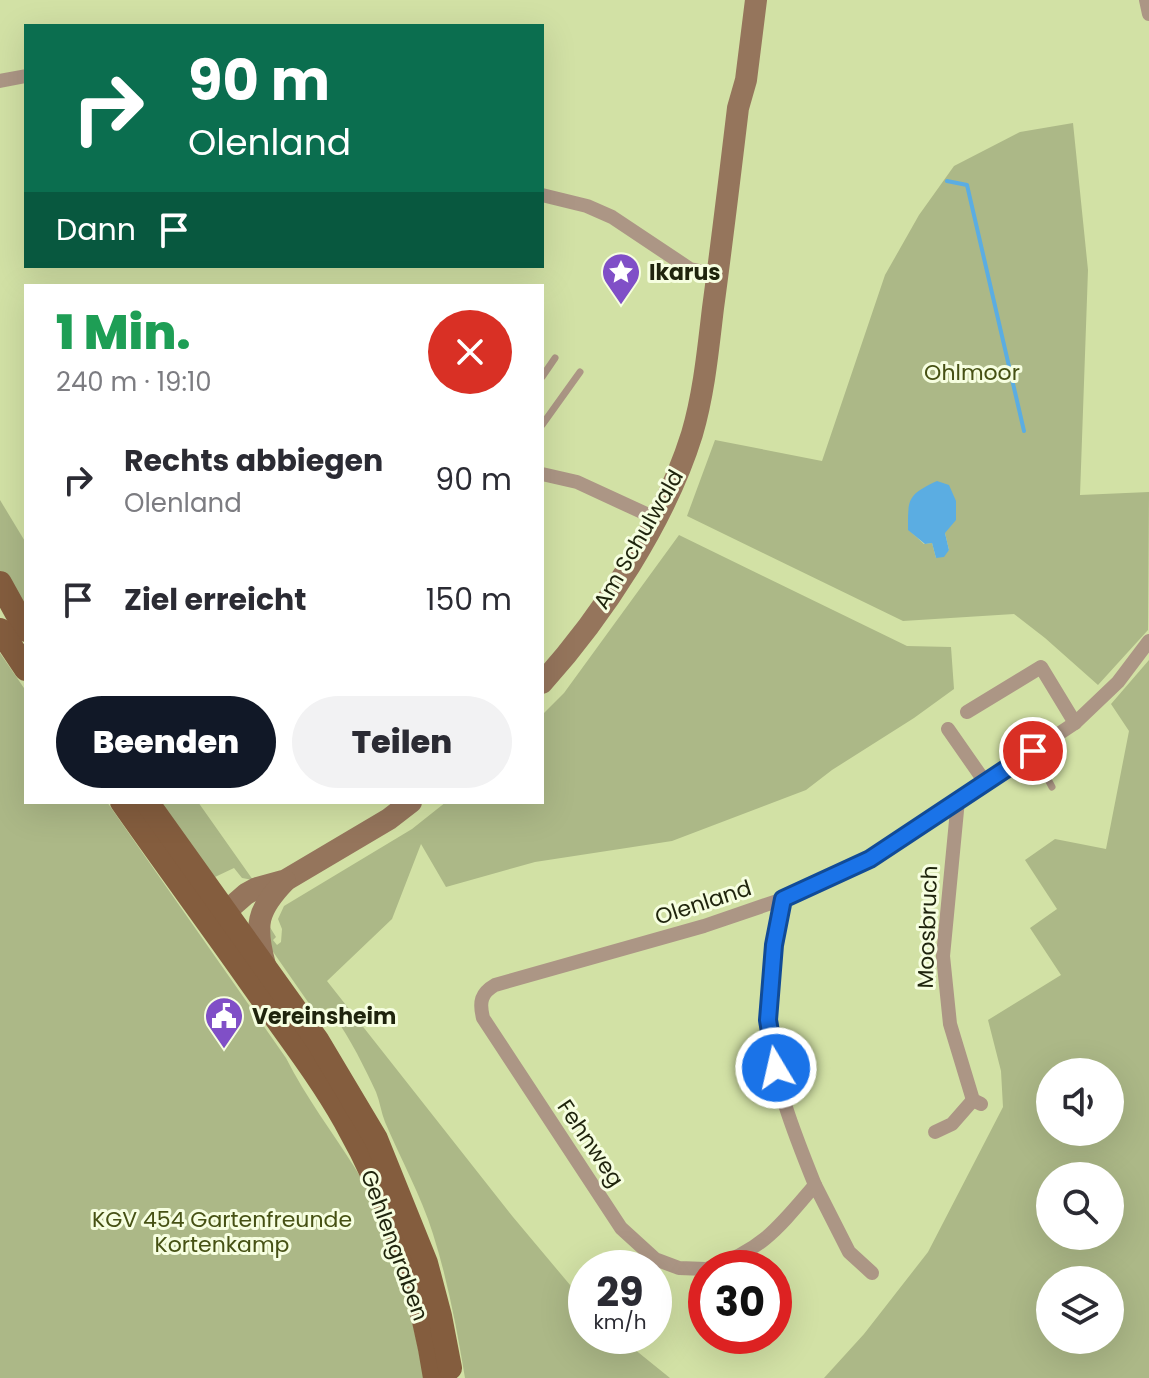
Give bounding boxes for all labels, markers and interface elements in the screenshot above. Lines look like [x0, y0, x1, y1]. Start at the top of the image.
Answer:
text: 90 m [188, 41, 330, 120]
icon: right [56, 56, 160, 160]
text: Olenland [188, 117, 351, 168]
text: Dann [56, 208, 136, 251]
icon: arrive [152, 208, 196, 252]
place icon: Ikarus [600, 251, 642, 306]
place label: Ikarus [649, 257, 721, 288]
text: 1 Min. [56, 299, 191, 366]
button: close [428, 310, 512, 394]
park label: Ohlmoor [924, 357, 1020, 388]
text: 240 m · 19:10 [56, 364, 212, 400]
text: Rechts abbiegen [124, 439, 383, 482]
icon: right [56, 458, 100, 502]
text: 90 m [435, 458, 512, 501]
street label: Am Schulwald [586, 464, 691, 615]
text: Olenland [124, 485, 242, 521]
icon: arrive [56, 578, 100, 622]
text: Ziel erreicht [124, 578, 306, 621]
text: 150 m [426, 578, 512, 621]
button: Beenden [56, 696, 276, 788]
button: Teilen [292, 696, 512, 788]
pin [999, 717, 1067, 785]
icon: arrive [1011, 729, 1055, 773]
street label: Moosbruch [910, 865, 945, 989]
street label: Olenland [651, 872, 755, 933]
public building icon: Vereinsheim [203, 995, 245, 1050]
place label: Vereinsheim [252, 1001, 396, 1032]
position arrow [734, 1026, 818, 1110]
map controls [1036, 1058, 1124, 1354]
button: sound [1036, 1058, 1124, 1146]
street label: Fehnweg [550, 1093, 631, 1193]
button: search [1036, 1162, 1124, 1250]
street label: Gehlengraben [353, 1165, 436, 1325]
park label: KGV 454 Gartenfreunde Kortenkamp [92, 1204, 352, 1260]
speed limit sign: 30 [688, 1250, 792, 1354]
text: 29 [596, 1264, 644, 1320]
button: layers [1036, 1266, 1124, 1354]
text: km/h [593, 1308, 647, 1336]

